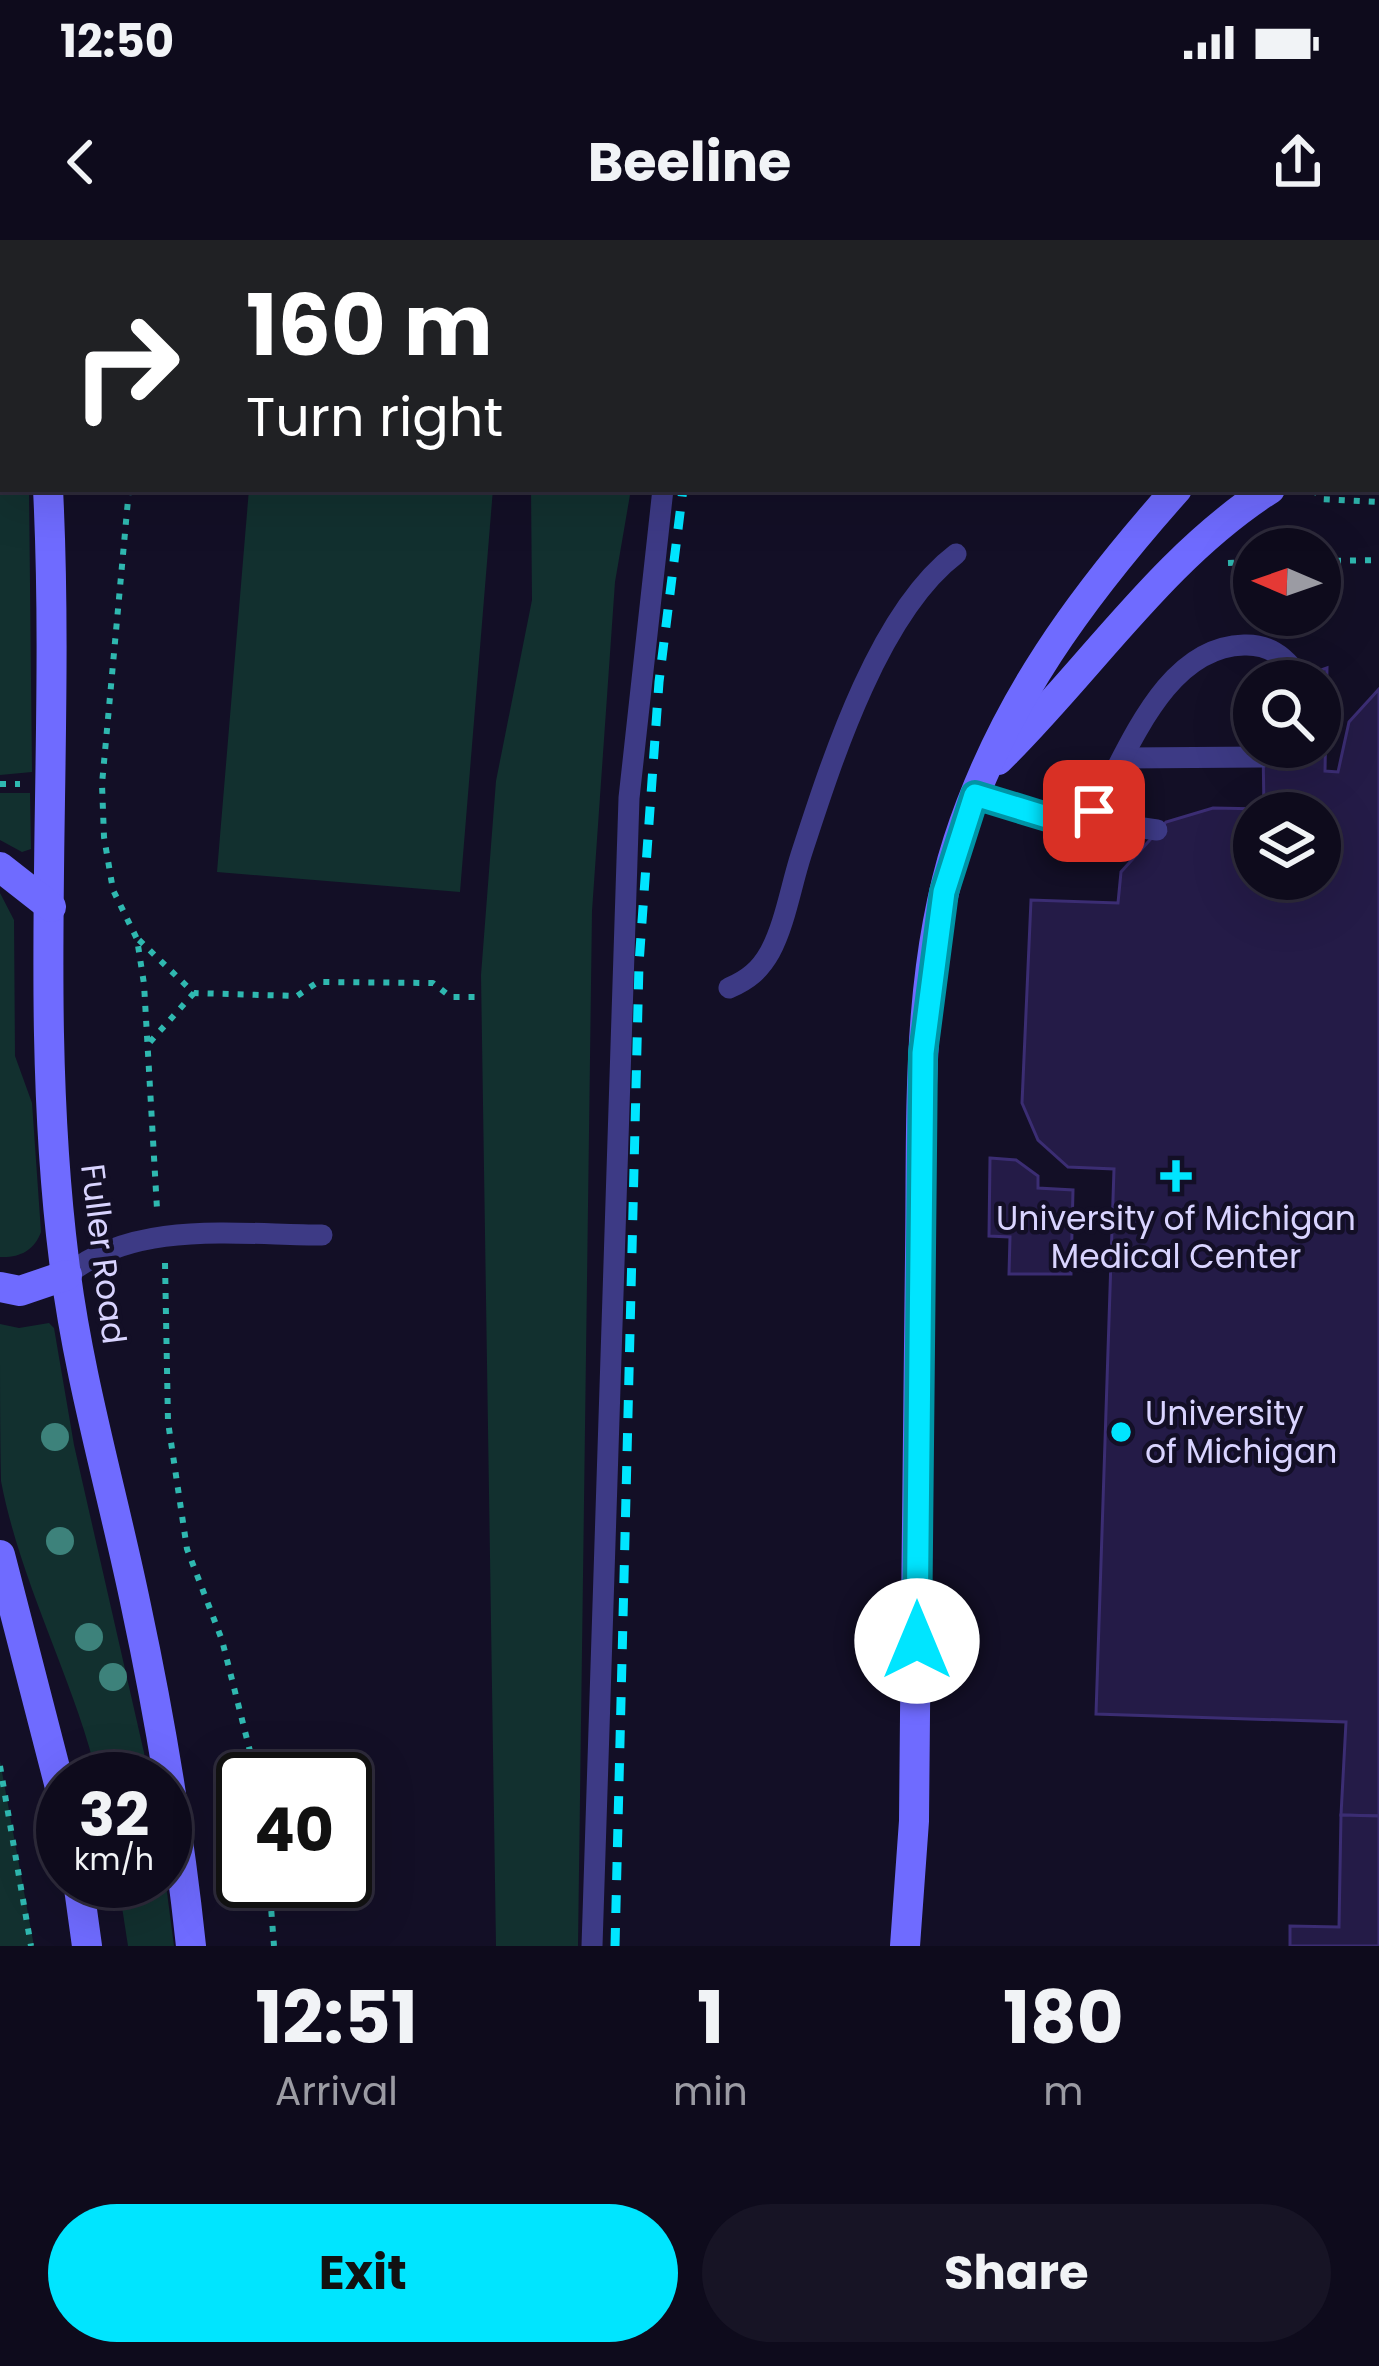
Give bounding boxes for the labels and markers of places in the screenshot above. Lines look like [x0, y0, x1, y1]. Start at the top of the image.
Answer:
pin [1043, 760, 1145, 862]
marker: University of Michigan Medical Center [1160, 1160, 1192, 1192]
place label: University of Michigan Medical Center [996, 1195, 1356, 1280]
place label: University of Michigan [1145, 1390, 1337, 1475]
marker: University of Michigan [1108, 1419, 1134, 1445]

